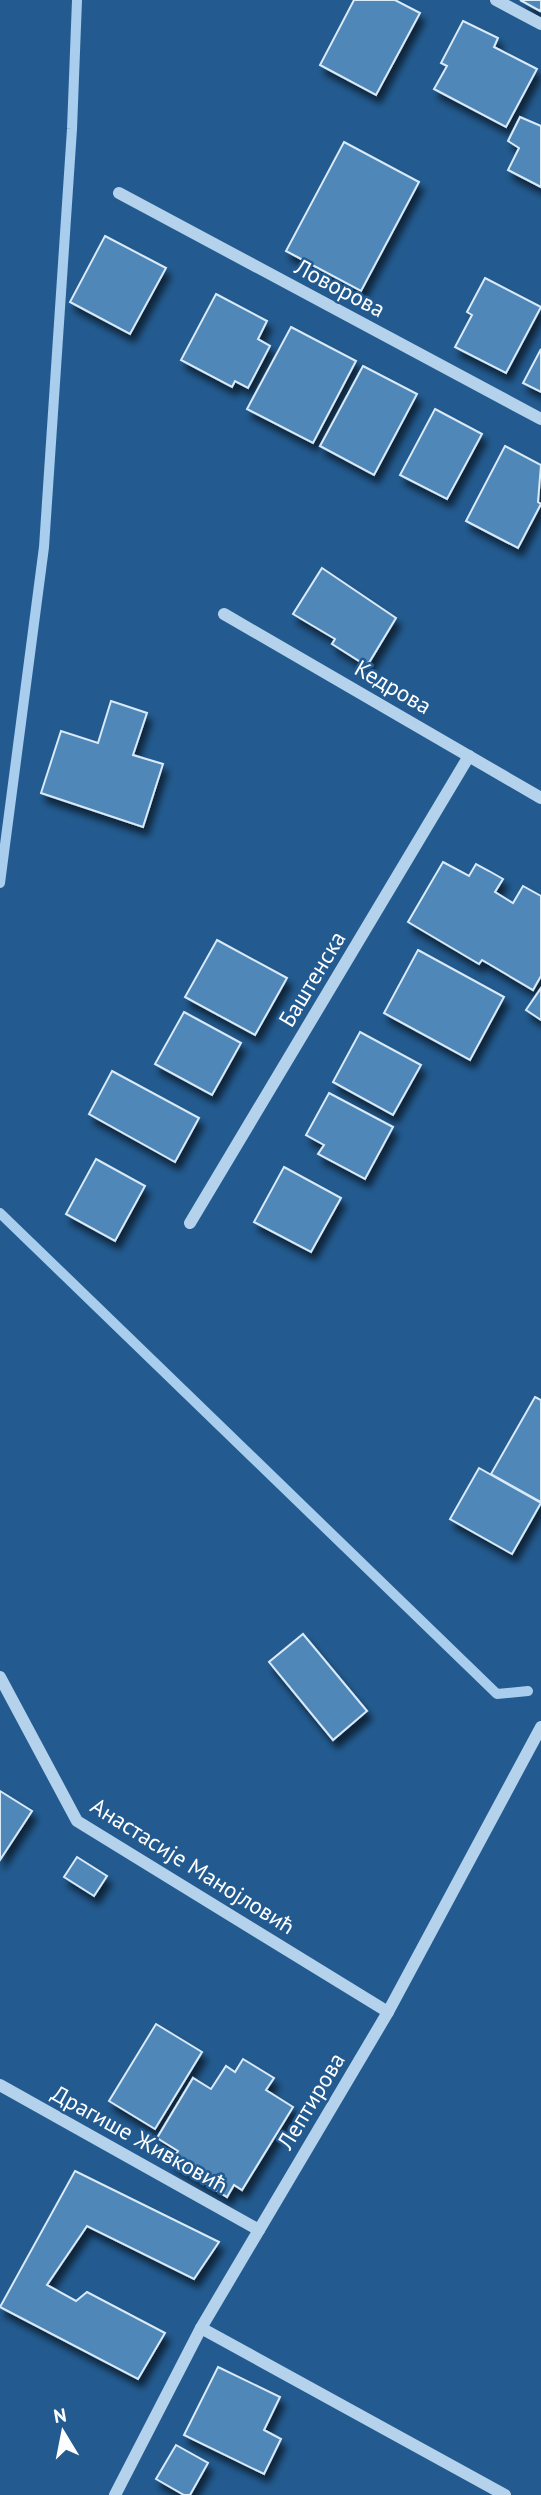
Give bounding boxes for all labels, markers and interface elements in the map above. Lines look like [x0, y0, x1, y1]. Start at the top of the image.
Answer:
street label: Ловорова [289, 251, 390, 323]
street label: Кедрова [350, 653, 437, 720]
street label: Баштенска [272, 926, 351, 1032]
street label: Анастасије Манојловић [86, 1791, 301, 1940]
street label: Лептирова [270, 2047, 351, 2155]
street label: Драгише Живковић [47, 2078, 234, 2199]
north arrow [28, 2397, 98, 2467]
text: N [52, 2402, 68, 2428]

